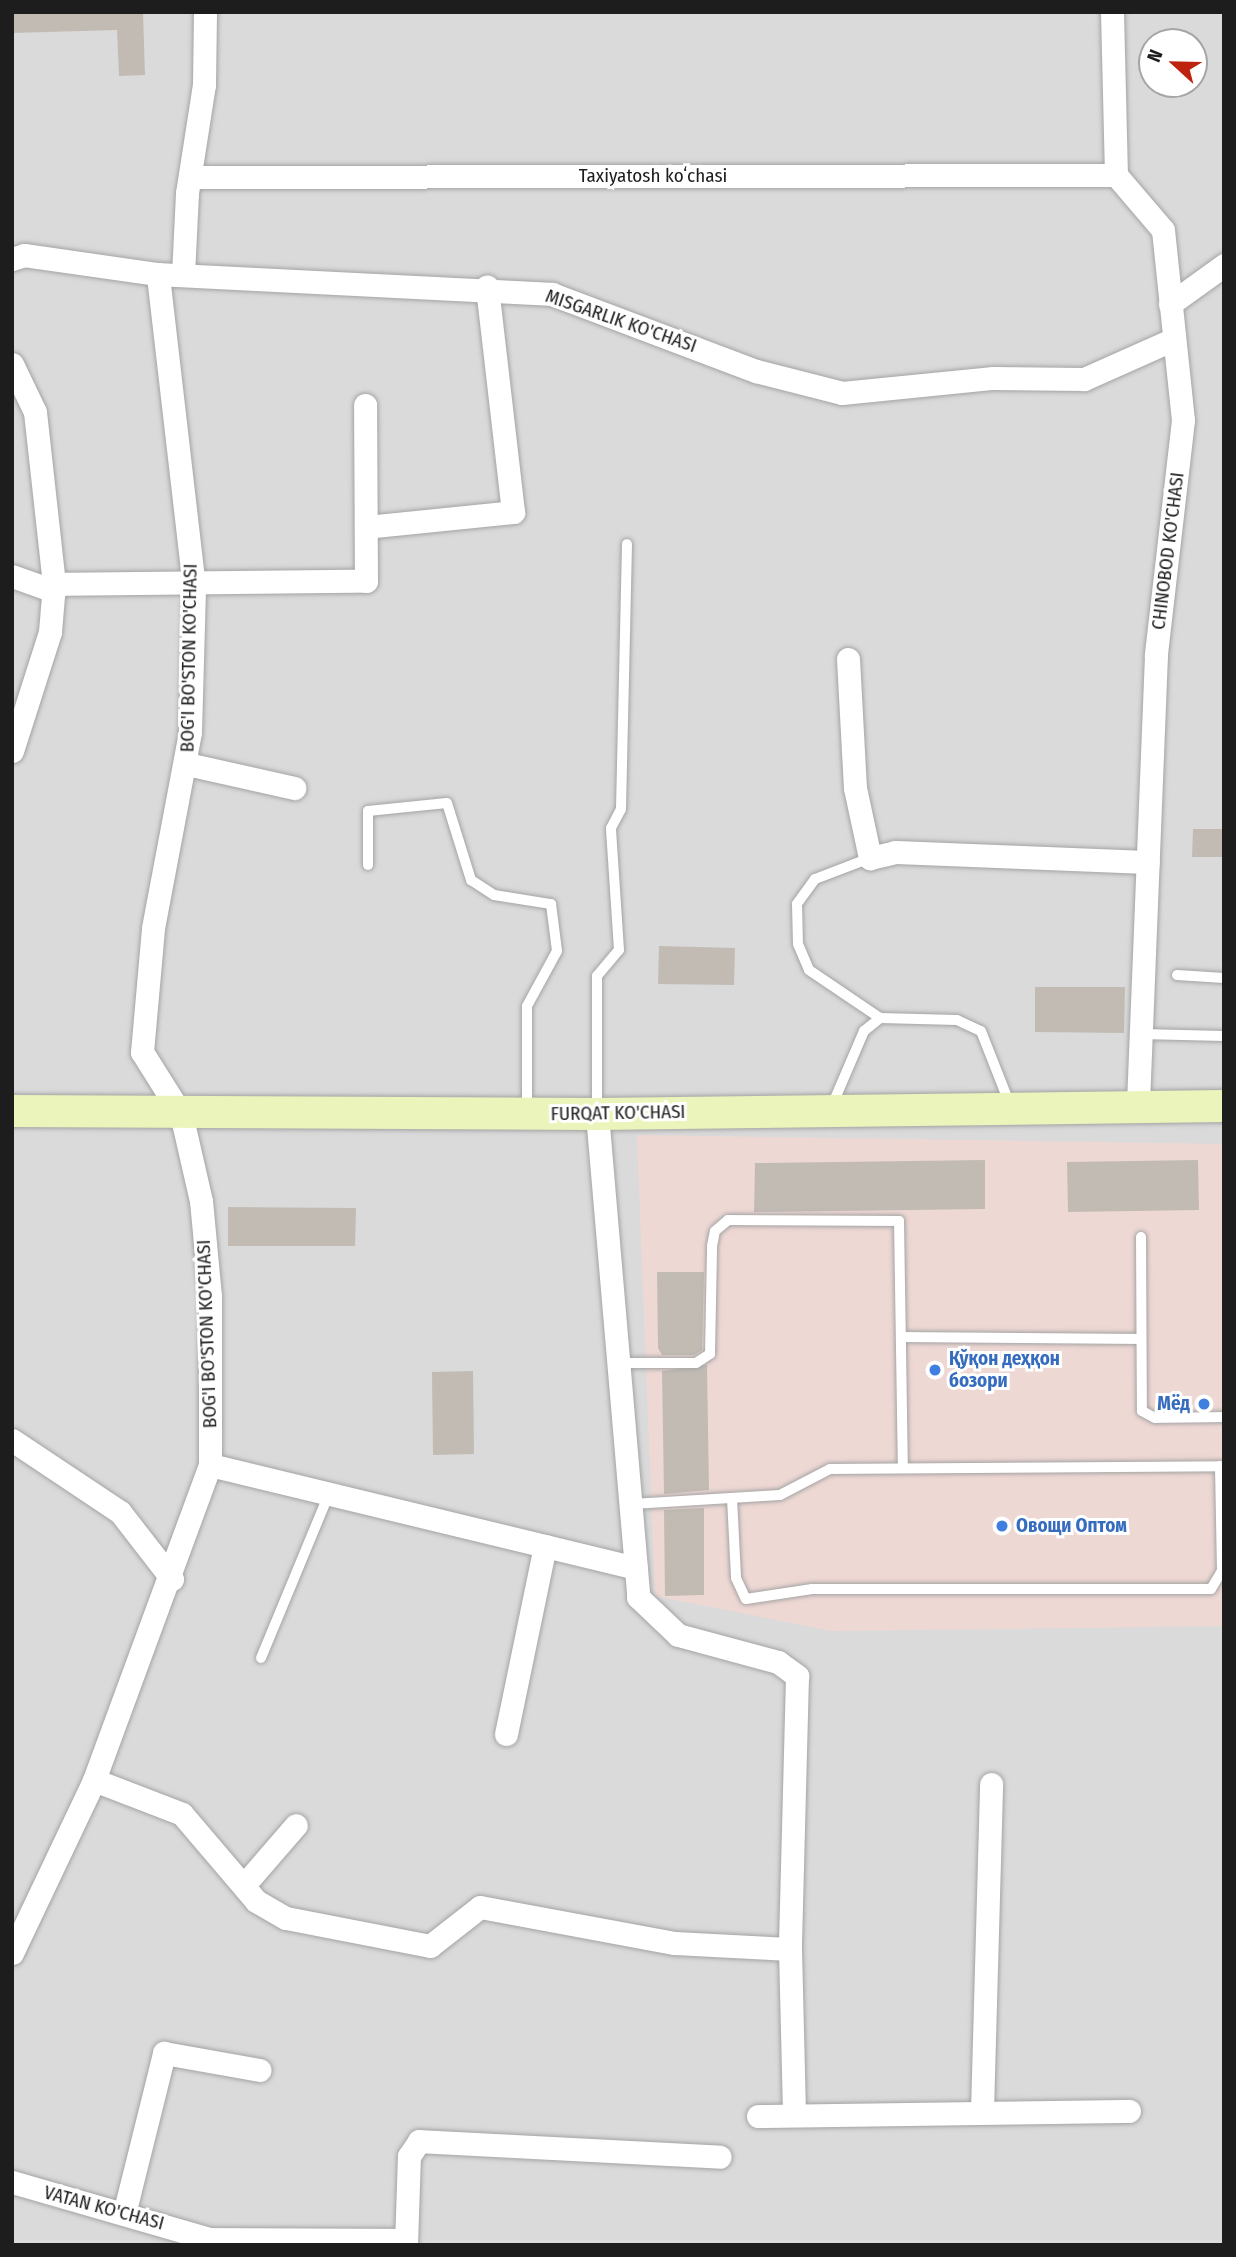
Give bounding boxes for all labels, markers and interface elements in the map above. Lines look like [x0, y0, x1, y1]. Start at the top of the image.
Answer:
north arrow [1138, 28, 1208, 98]
text: N [1142, 46, 1168, 65]
street label: Taxiyatosh koʻchasi [579, 165, 727, 187]
street label: MISGARLIK KO'CHASI [543, 284, 699, 358]
street label: CHINOBOD KO'CHASI [1147, 471, 1189, 631]
street label: BOG'I BO'STON KO'CHASI [176, 563, 202, 753]
street label: FURQAT KO'CHASI [550, 1100, 686, 1126]
street label: BOG'I BO'STON KO'CHASI [192, 1239, 222, 1429]
place label: Қўқон деҳқон бозори [949, 1348, 1060, 1392]
marker: Қўқон деҳқон бозори [927, 1362, 943, 1378]
place label: Мёд [1157, 1393, 1190, 1415]
marker: Мёд [1196, 1396, 1212, 1412]
place label: Овощи Оптом [1016, 1515, 1127, 1537]
marker: Овощи Оптом [994, 1518, 1010, 1534]
street label: VATAN KO'CHASI [41, 2181, 167, 2235]

